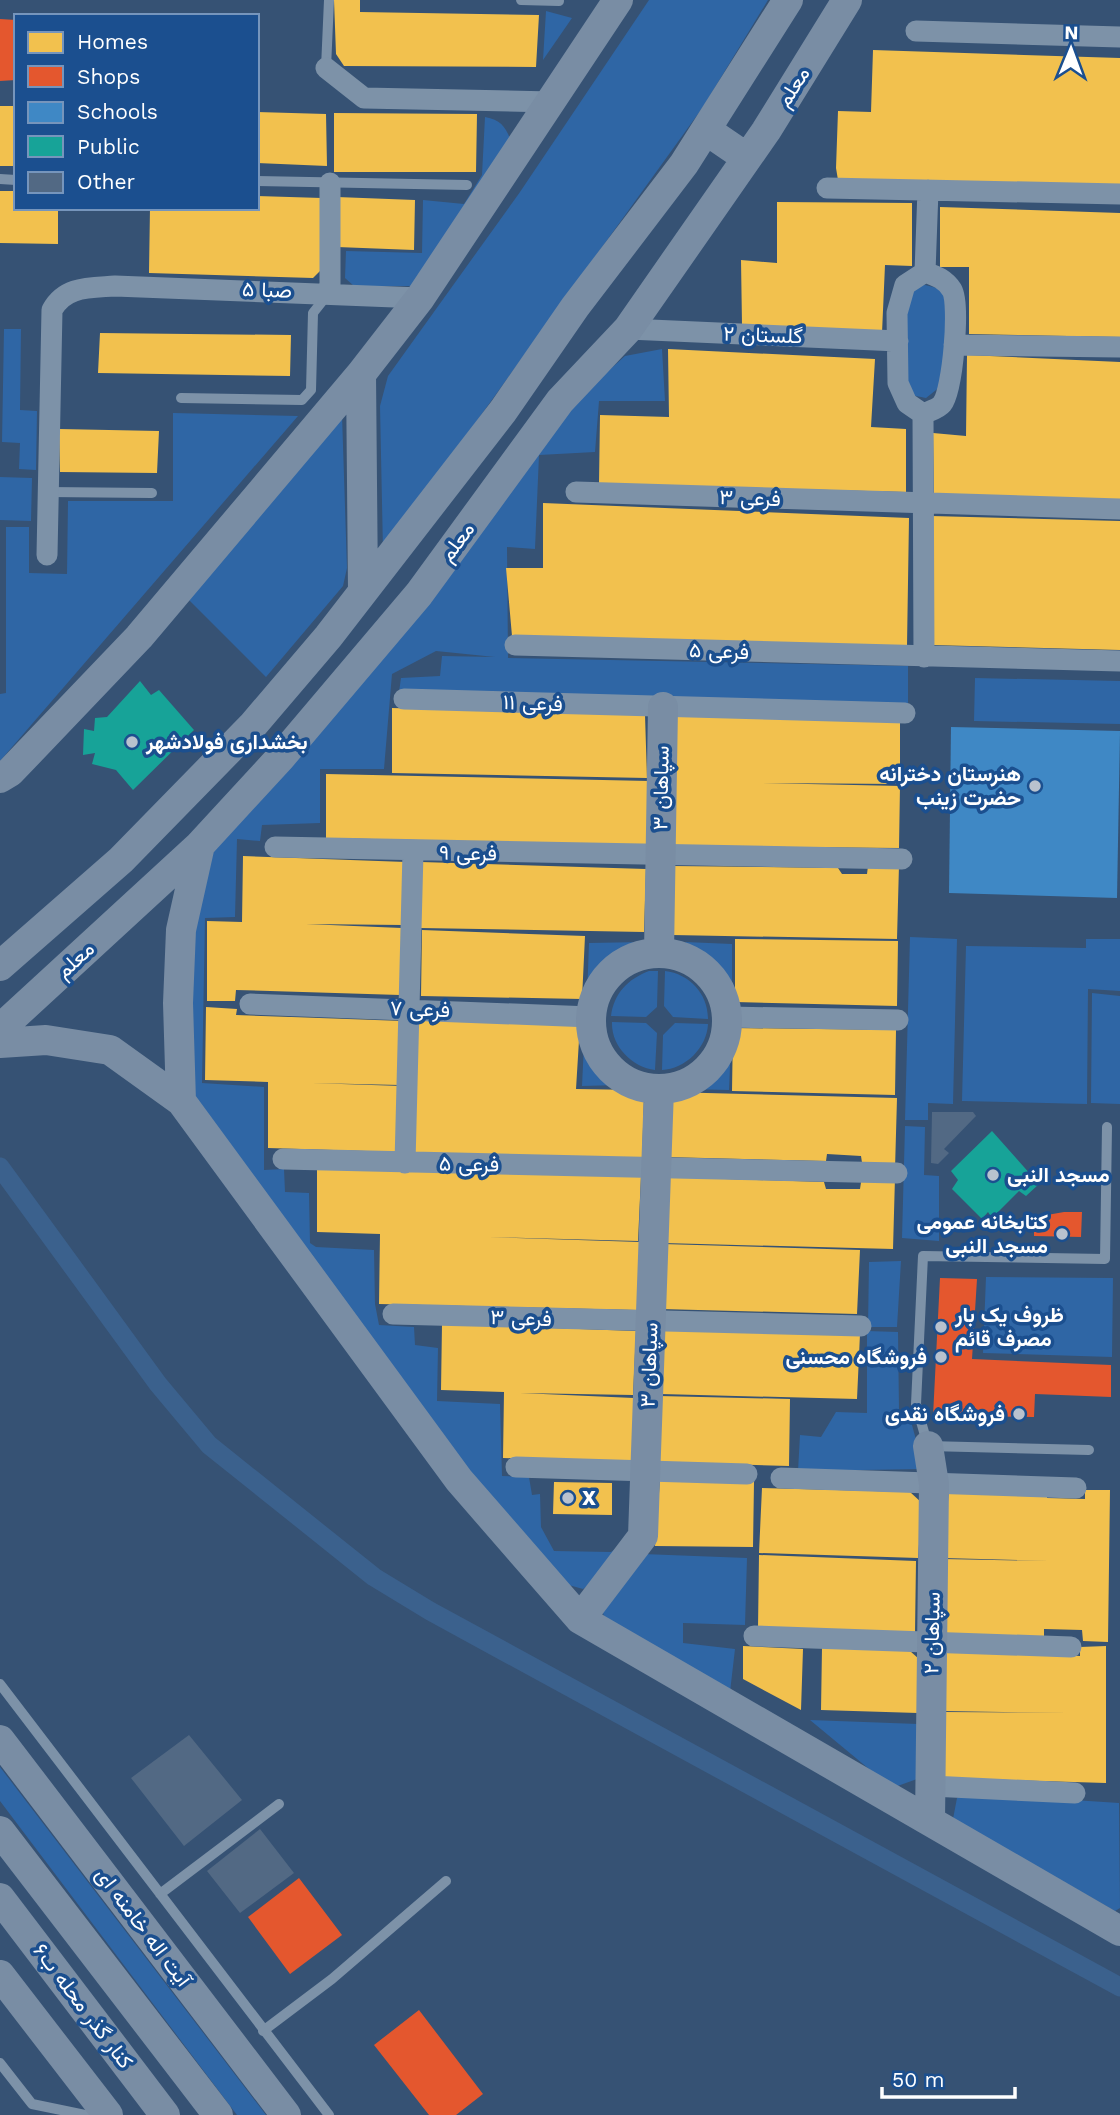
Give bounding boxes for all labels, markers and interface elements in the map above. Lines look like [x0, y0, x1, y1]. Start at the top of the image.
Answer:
legend [14, 14, 259, 210]
north arrow [1036, 14, 1106, 84]
text: N [1064, 21, 1079, 44]
text: Homes [77, 29, 148, 54]
street label: معلم [771, 62, 816, 113]
text: Shops [77, 64, 140, 89]
text: Schools [77, 99, 158, 124]
text: Public [77, 134, 140, 159]
text: Other [77, 169, 136, 194]
street label: صبا ۵ [242, 276, 292, 303]
street label: گلستان ۲ [723, 321, 803, 348]
street label: فرعی ۳ [719, 484, 781, 512]
street label: معلم [434, 517, 481, 568]
street label: فرعی ۵ [688, 637, 750, 665]
street label: فرعی ۱۱ [503, 689, 563, 717]
place label: بخشداری فولادشهر [145, 729, 308, 755]
marker: بخشداری فولادشهر [124, 734, 140, 750]
street label: سپاهان ۳ [647, 745, 676, 831]
place label: هنرستان دخترانه حضرت زینب [879, 761, 1021, 811]
marker: هنرستان دخترانه حضرت زینب [1027, 778, 1043, 794]
street label: فرعی ۹ [439, 839, 497, 867]
street label: معلم [50, 936, 100, 985]
street label: فرعی ۷ [389, 995, 451, 1023]
street label: فرعی ۵ [439, 1150, 499, 1178]
place label: مسجد النبی [1007, 1162, 1110, 1187]
marker: مسجد النبی [985, 1167, 1001, 1183]
place label: کتابخانه عمومی مسجد النبی [916, 1209, 1048, 1258]
marker: کتابخانه عمومی مسجد النبی [1054, 1226, 1070, 1242]
place label: ظروف یک بار مصرف قائم [954, 1302, 1064, 1353]
street label: فرعی ۳ [490, 1304, 552, 1332]
marker: ظروف یک بار مصرف قائم [933, 1319, 949, 1335]
street label: سپاهان ۳ [635, 1322, 664, 1408]
place label: فروشگاه محسنی [786, 1344, 927, 1370]
marker: فروشگاه محسنی [933, 1349, 949, 1365]
place label: فروشگاه نقدی [885, 1401, 1005, 1427]
marker: فروشگاه نقدی [1011, 1406, 1027, 1422]
place label: X [582, 1485, 596, 1510]
marker: X [560, 1490, 576, 1506]
street label: سپاهان ۲ [918, 1592, 947, 1674]
street label: آیت اله خامنه ای [90, 1862, 198, 1993]
street label: کنار گذر محله ب۶ [28, 1938, 138, 2074]
scale bar [882, 2056, 1015, 2100]
text: 50 m [892, 2067, 944, 2092]

